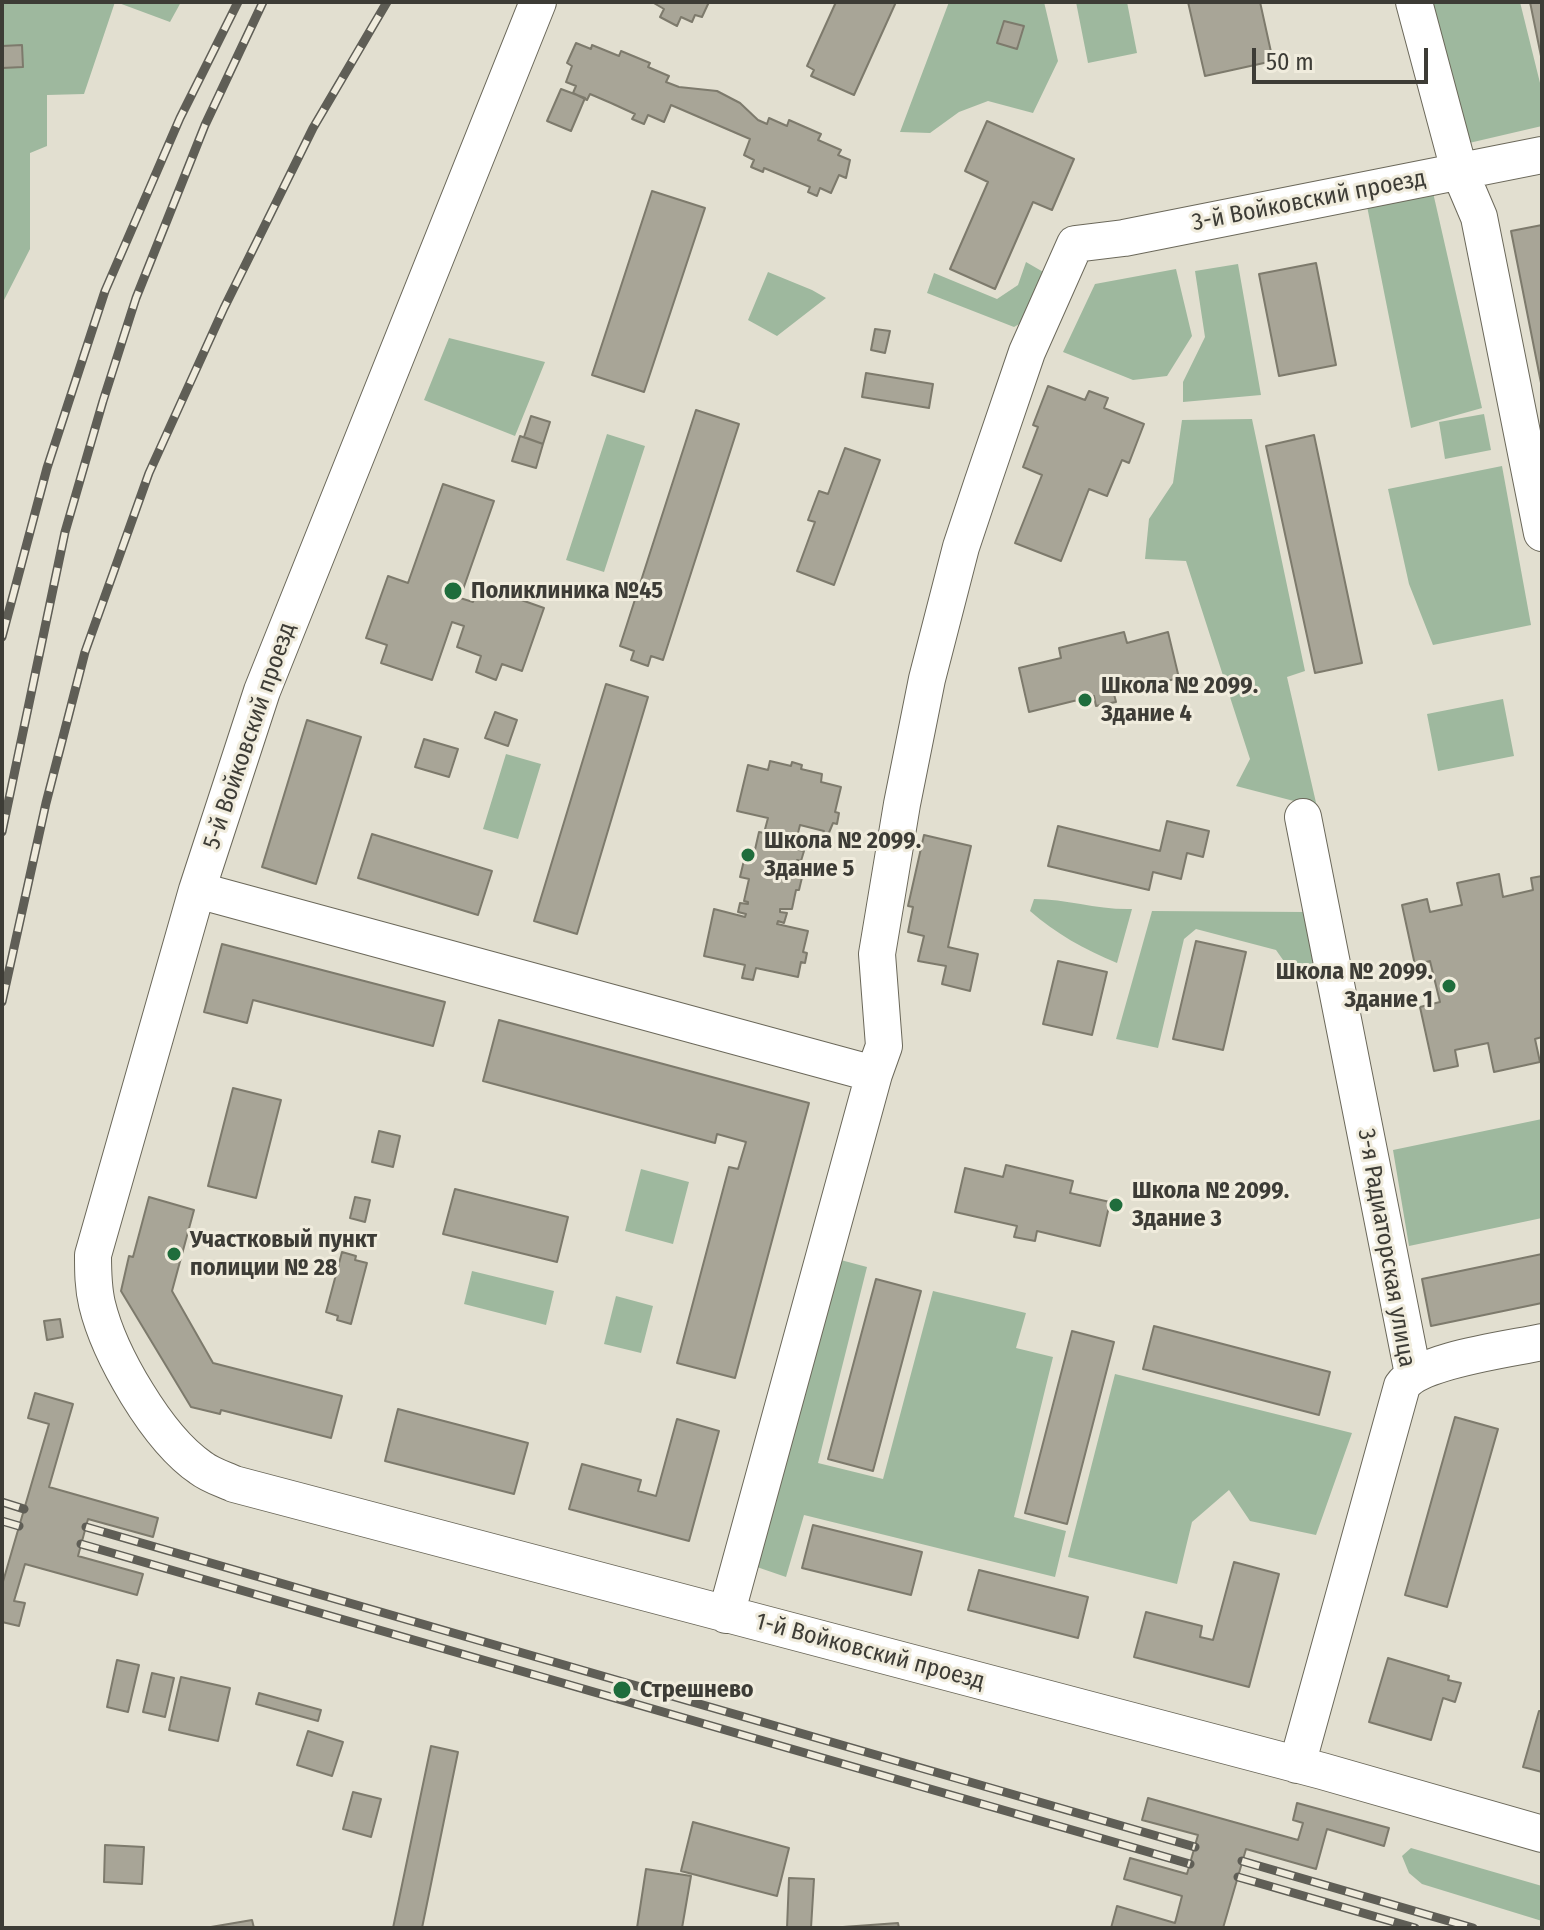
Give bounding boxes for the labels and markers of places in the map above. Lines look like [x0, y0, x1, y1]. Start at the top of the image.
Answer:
place label: Поликлиника №45 [471, 577, 663, 605]
marker: Поликлиника №45 [442, 580, 464, 602]
place label: Школа № 2099. Здание 4 [1101, 672, 1258, 728]
marker: Школа № 2099. Здание 4 [1076, 691, 1094, 709]
place label: Школа № 2099. Здание 5 [764, 827, 921, 883]
marker: Школа № 2099. Здание 5 [739, 846, 757, 864]
place label: Школа № 2099. Здание 1 [1276, 958, 1433, 1014]
marker: Школа № 2099. Здание 1 [1440, 977, 1458, 995]
place label: Школа № 2099. Здание 3 [1132, 1177, 1289, 1233]
marker: Школа № 2099. Здание 3 [1107, 1196, 1125, 1214]
place label: Участковый пункт полиции № 28 [190, 1226, 377, 1282]
marker: Участковый пункт полиции № 28 [165, 1245, 183, 1263]
place label: Стрешнево [640, 1676, 754, 1704]
marker: Стрешнево [611, 1679, 633, 1701]

